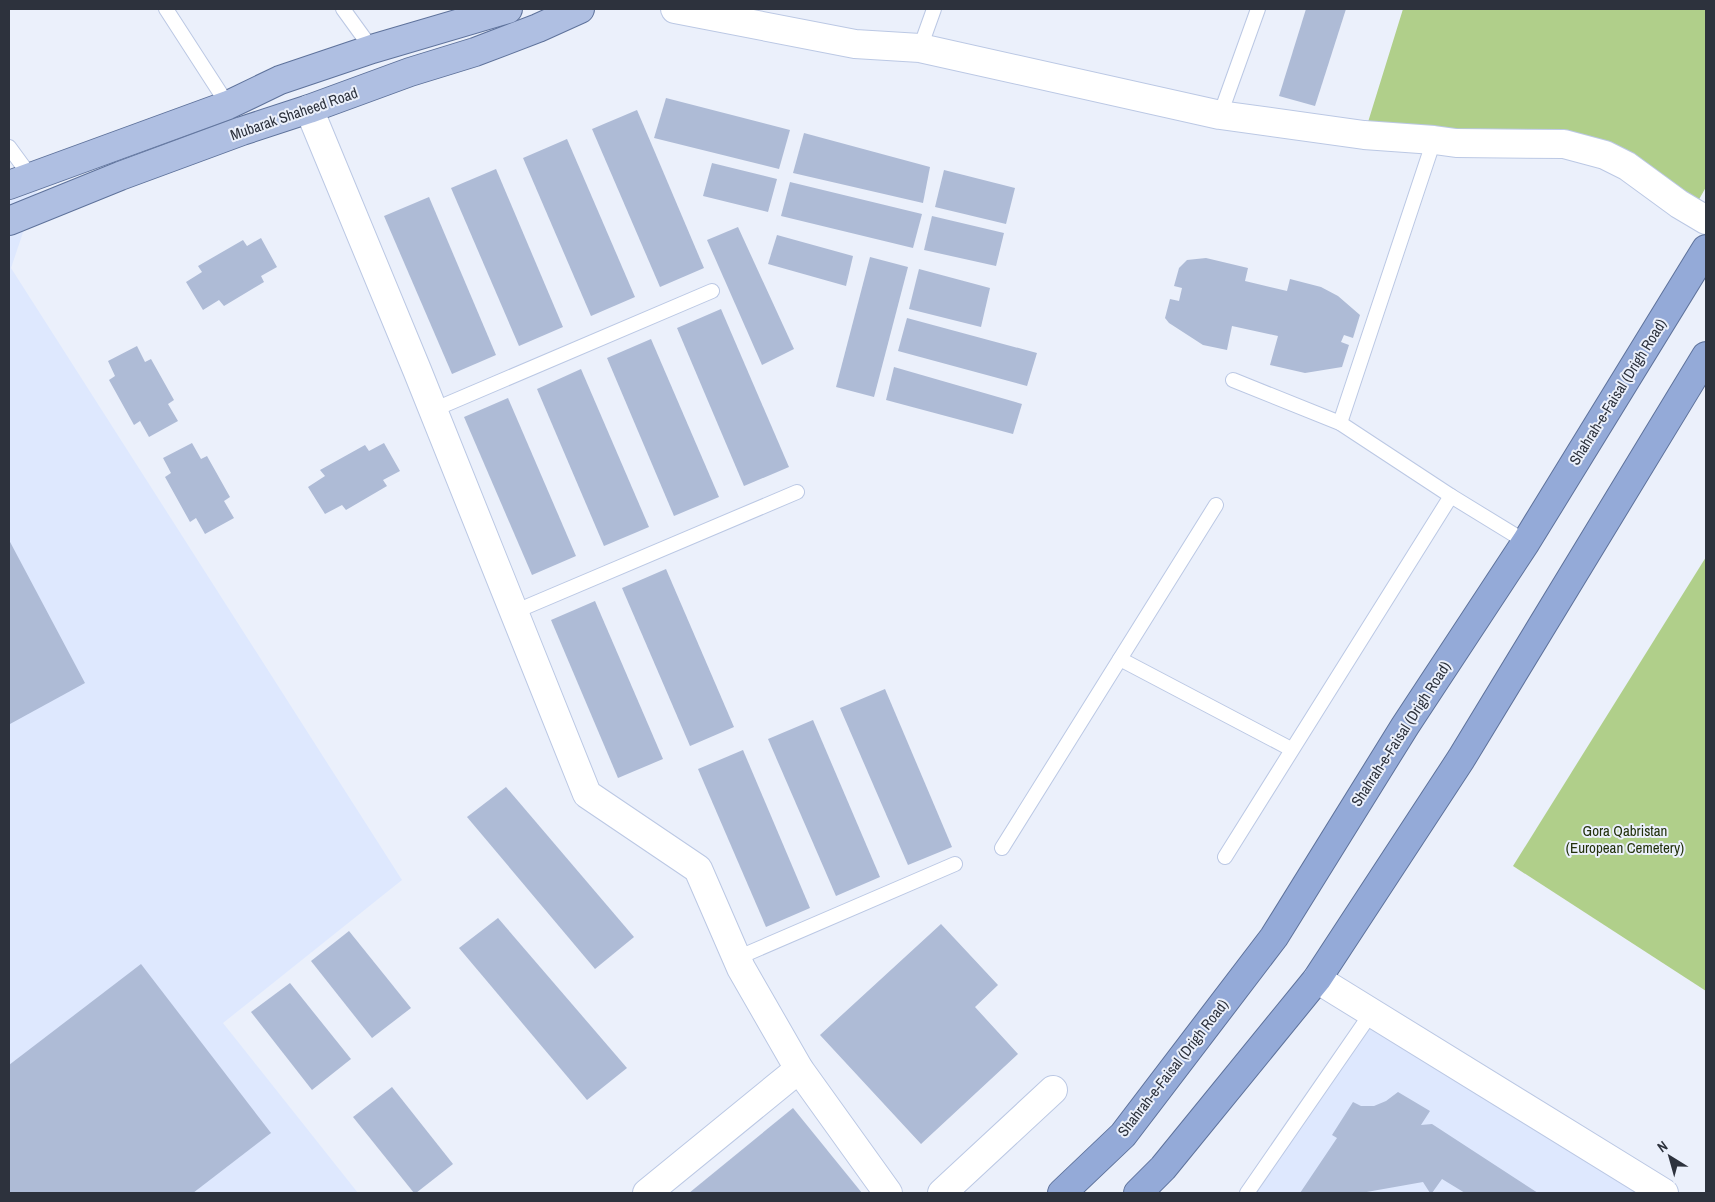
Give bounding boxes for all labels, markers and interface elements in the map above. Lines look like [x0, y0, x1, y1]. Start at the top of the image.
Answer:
street label: Mubarak Shaheed Road [227, 82, 360, 145]
street label: Shahrah-e-Faisal (Drigh Road) [1564, 315, 1671, 469]
street label: Shahrah-e-Faisal (Drigh Road) [1346, 657, 1455, 810]
park label: Gora Qabristan (European Cemetery) [1566, 820, 1684, 858]
street label: Shahrah-e-Faisal (Drigh Road) [1112, 995, 1233, 1141]
north arrow [1645, 1132, 1695, 1182]
text: N [1653, 1137, 1671, 1156]

